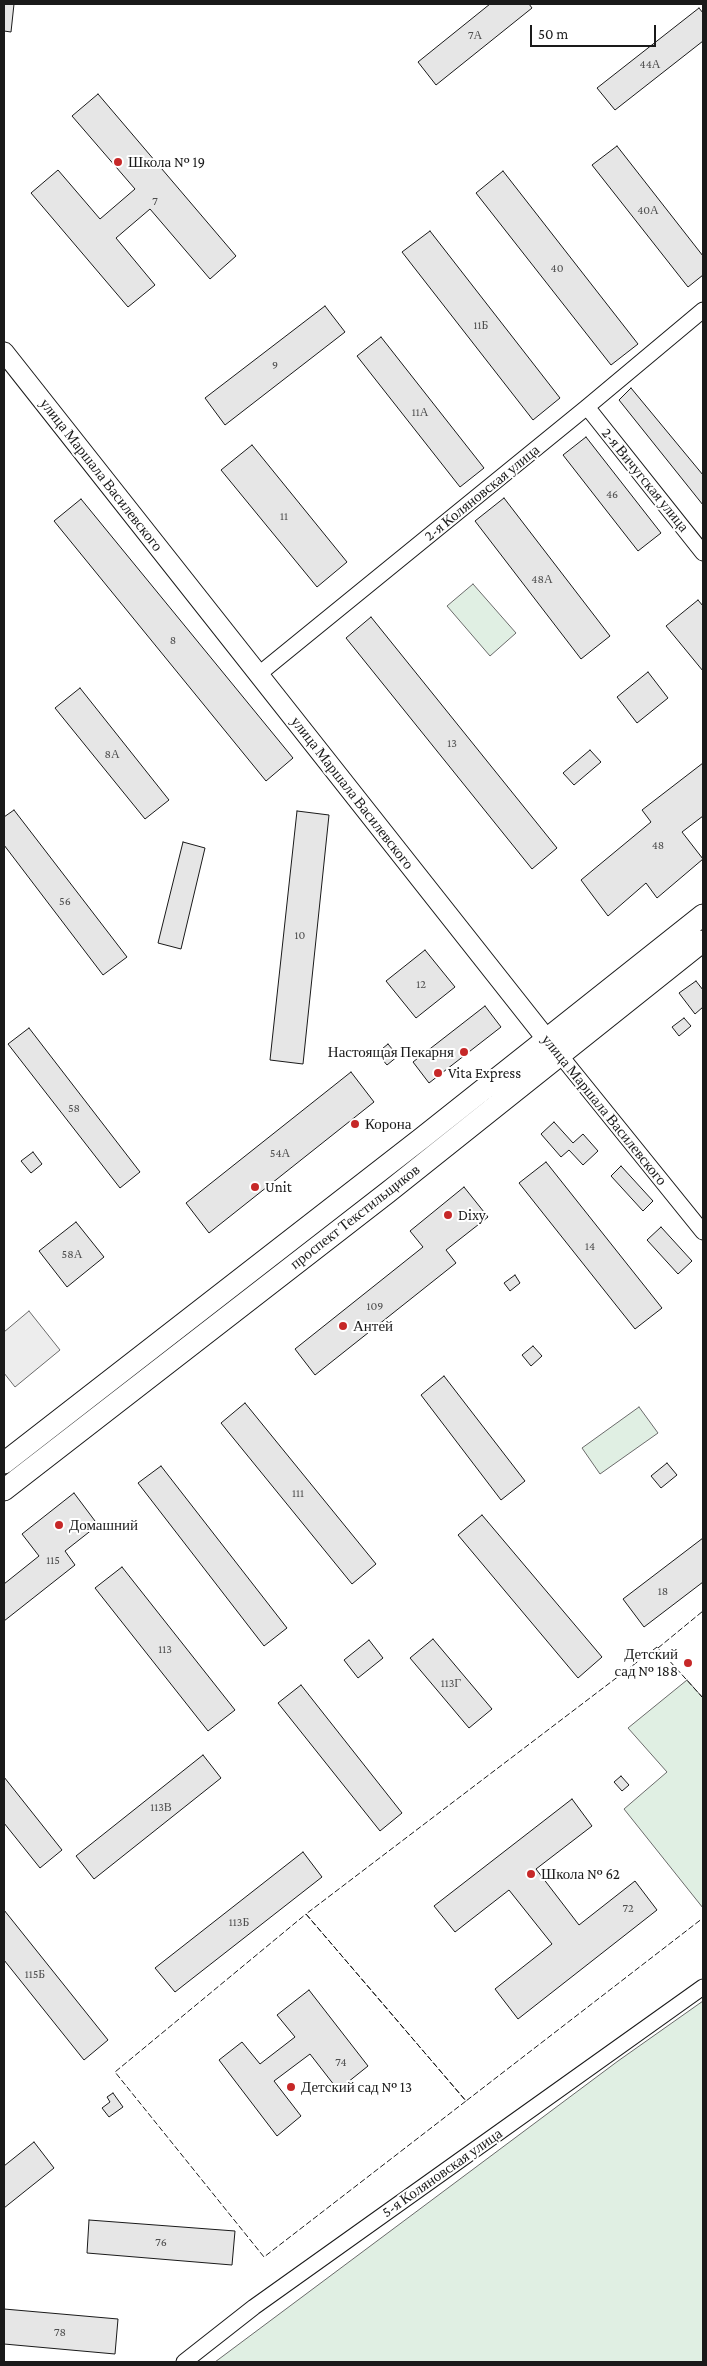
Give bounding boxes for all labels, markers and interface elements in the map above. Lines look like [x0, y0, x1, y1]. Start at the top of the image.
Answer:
scale bar [532, 15, 658, 47]
text: 50 m [538, 26, 568, 42]
house number: 7А [468, 28, 482, 42]
house number: 44А [640, 57, 660, 71]
place label: Школа № 19 [128, 153, 205, 171]
marker: Школа № 19 [112, 156, 124, 168]
house number: 7 [152, 194, 158, 208]
house number: 40А [637, 203, 659, 217]
house number: 40 [551, 261, 563, 275]
house number: 11Б [474, 318, 488, 332]
house number: 9 [272, 358, 278, 372]
street label: улица Маршала Василевского [36, 395, 166, 555]
house number: 11А [412, 405, 428, 419]
street label: 2-я Вичугская улица [598, 424, 692, 536]
street label: 2-я Коляновская улица [421, 441, 543, 545]
house number: 46 [606, 487, 618, 501]
house number: 11 [280, 509, 288, 523]
house number: 48А [531, 572, 553, 586]
house number: 8 [170, 633, 176, 647]
street label: улица Маршала Василевского [287, 713, 417, 873]
house number: 13 [447, 736, 457, 750]
house number: 8А [104, 747, 120, 761]
house number: 48 [652, 838, 664, 852]
house number: 56 [59, 894, 71, 908]
house number: 10 [295, 928, 305, 942]
house number: 12 [416, 977, 426, 991]
street label: улица Маршала Василевского [538, 1031, 670, 1189]
place label: Настоящая Пекарня [328, 1043, 454, 1061]
marker: Настоящая Пекарня [458, 1046, 470, 1058]
place label: Vita Express [448, 1064, 521, 1082]
marker: Vita Express [432, 1067, 444, 1079]
house number: 58 [68, 1101, 80, 1115]
place label: Корона [365, 1115, 411, 1133]
marker: Корона [349, 1118, 361, 1130]
house number: 54А [270, 1146, 290, 1160]
street label: проспект Текстильщиков [287, 1161, 423, 1273]
place label: Unit [265, 1178, 292, 1196]
marker: Unit [249, 1181, 261, 1193]
place label: Dixy [458, 1206, 486, 1224]
marker: Dixy [442, 1209, 454, 1221]
house number: 14 [585, 1239, 595, 1253]
house number: 58А [62, 1247, 82, 1261]
house number: 109 [367, 1299, 383, 1313]
place label: Антей [353, 1317, 393, 1335]
marker: Антей [337, 1320, 349, 1332]
house number: 111 [292, 1486, 304, 1500]
place label: Домашний [69, 1516, 138, 1534]
marker: Домашний [53, 1519, 65, 1531]
house number: 115 [46, 1553, 60, 1567]
house number: 18 [658, 1584, 668, 1598]
house number: 113 [158, 1642, 172, 1656]
place label: Детский сад № 188 [614, 1645, 678, 1680]
marker: Детский сад № 188 [682, 1657, 694, 1669]
house number: 113Г [441, 1676, 461, 1690]
house number: 113В [150, 1800, 172, 1814]
place label: Школа № 62 [541, 1865, 620, 1883]
marker: Школа № 62 [525, 1868, 537, 1880]
house number: 72 [622, 1901, 634, 1915]
house number: 113Б [229, 1915, 249, 1929]
house number: 115Б [25, 1967, 45, 1981]
house number: 74 [335, 2055, 347, 2069]
place label: Детский сад № 13 [301, 2078, 412, 2096]
marker: Детский сад № 13 [285, 2081, 297, 2093]
street label: 5-я Коляновская улица [378, 2125, 506, 2221]
house number: 76 [155, 2235, 167, 2249]
house number: 78 [54, 2325, 66, 2339]

